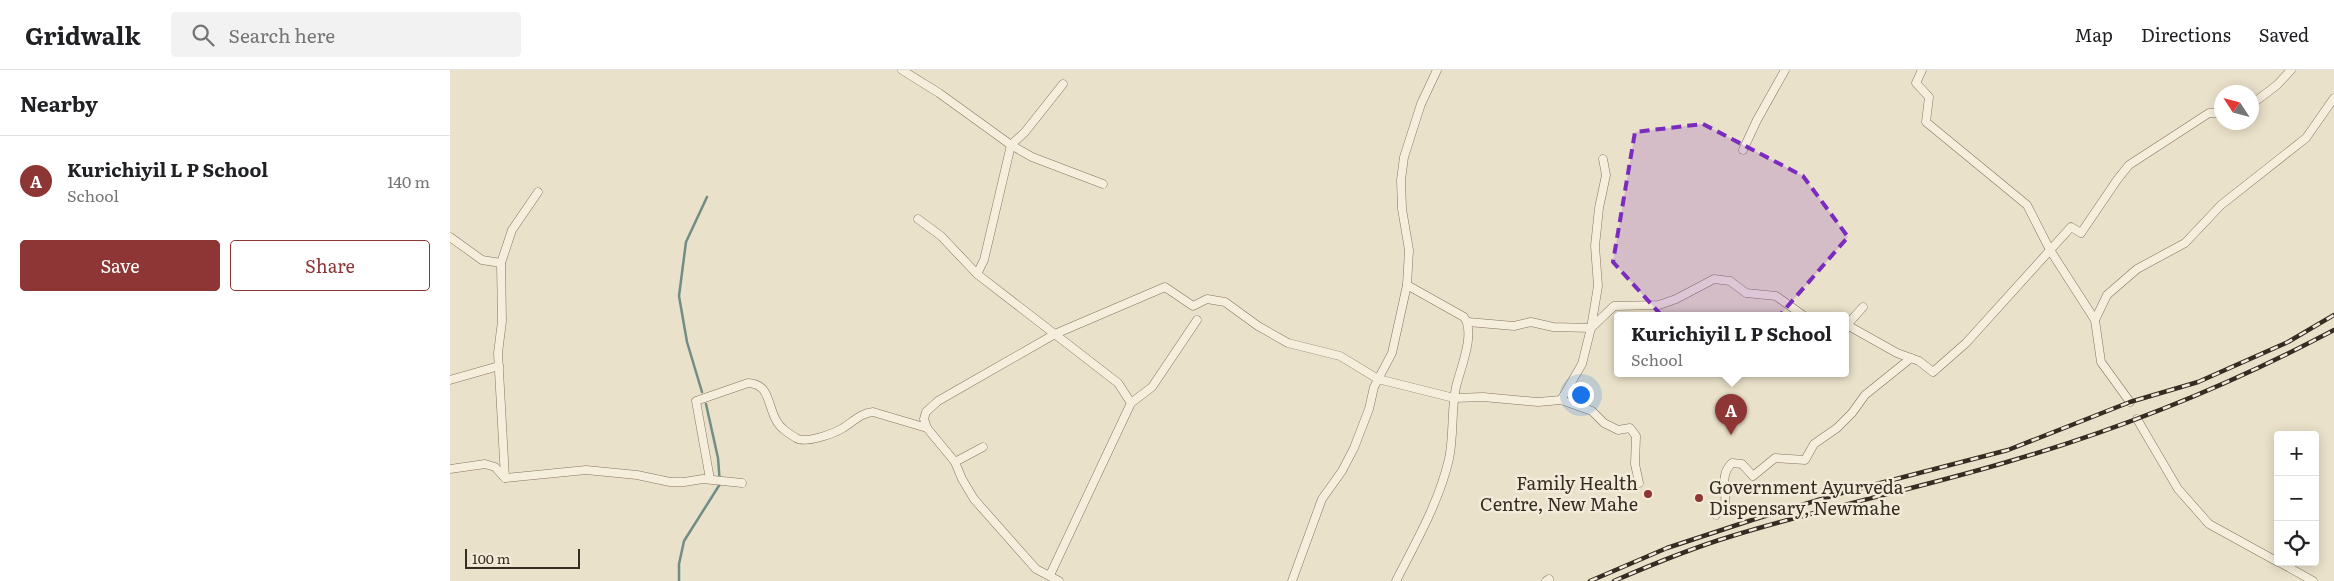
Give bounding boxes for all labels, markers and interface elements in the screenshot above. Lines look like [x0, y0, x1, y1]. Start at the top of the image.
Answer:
search box [171, 12, 521, 57]
text: Gridwalk [25, 17, 141, 52]
icon: search [189, 21, 217, 49]
text: Search here [229, 21, 335, 49]
text: Map [2075, 21, 2113, 48]
text: Directions [2141, 21, 2231, 48]
text: Saved [2259, 21, 2309, 48]
north arrow [2214, 85, 2259, 130]
text: Nearby [20, 87, 98, 118]
text: Kurichiyil L P School [67, 155, 268, 183]
text: A [30, 169, 42, 193]
text: 140 m [387, 169, 430, 193]
text: School [67, 183, 119, 207]
button: Save [20, 240, 220, 291]
button: Share [230, 240, 430, 291]
popup [1614, 312, 1849, 377]
text: Kurichiyil L P School [1631, 319, 1832, 347]
text: School [1631, 347, 1683, 371]
your location [1568, 382, 1594, 408]
pin: A [1715, 394, 1747, 435]
map controls [2274, 431, 2319, 566]
button: + [2274, 431, 2319, 476]
place label: Family Health Centre, New Mahe [1480, 469, 1638, 517]
place label: Government Ayurveda Dispensary, Newmahe [1709, 473, 1904, 521]
button: − [2274, 476, 2319, 521]
marker: Family Health Centre, New Mahe [1642, 488, 1654, 500]
marker: Government Ayurveda Dispensary, Newmahe [1693, 492, 1705, 504]
button: locate [2274, 521, 2319, 566]
scale bar [465, 546, 580, 569]
text: 100 m [472, 548, 510, 568]

